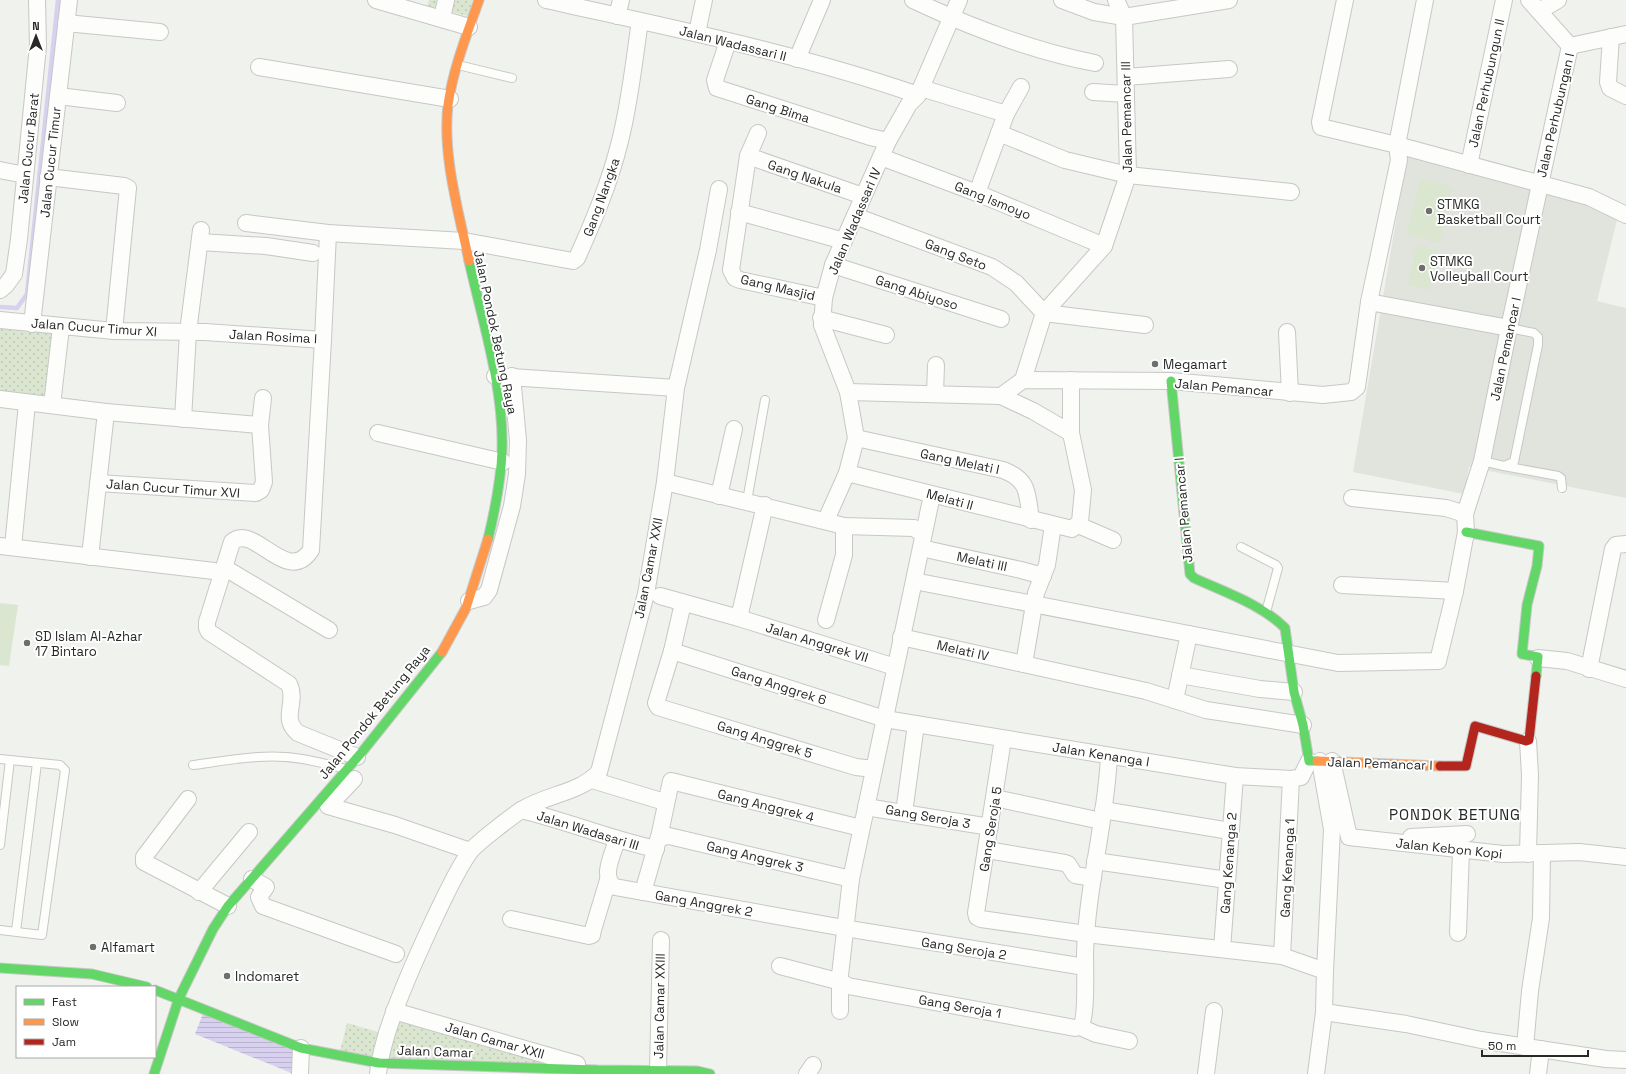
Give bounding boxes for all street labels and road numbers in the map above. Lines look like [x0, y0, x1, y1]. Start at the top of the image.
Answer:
street label: Jalan Perhubungun II [1465, 17, 1508, 149]
street label: Jalan Wadassari II [677, 22, 788, 65]
street label: Jalan Perhubungan I [1533, 51, 1578, 179]
street label: Jalan Pemancar III [1117, 61, 1136, 173]
street label: Gang Bima [744, 90, 812, 127]
street label: Jalan Cucur Barat [14, 92, 43, 204]
street label: Jalan Cucur Timur [36, 106, 65, 218]
street label: Gang Nangka [579, 155, 624, 239]
street label: Gang Nakula [765, 156, 845, 197]
street label: Jalan Wadassari IV [824, 165, 885, 277]
street label: Gang Ismoyo [952, 177, 1034, 224]
street label: Gang Seto [922, 235, 989, 274]
street label: Jalan Pondok Betung Raya [470, 248, 521, 416]
street label: Gang Masjid [739, 271, 817, 304]
street label: Gang Abiyoso [873, 271, 960, 314]
street label: Jalan Pemancar I [1486, 296, 1525, 402]
street label: Jalan Cucur Timur XI [30, 315, 158, 340]
street label: Jalan Rosima I [228, 326, 317, 347]
street label: Jalan Pemancar [1174, 375, 1274, 400]
street label: Gang Melati I [919, 445, 1001, 478]
street label: Jalan Pemancar I [1170, 457, 1197, 563]
street label: Jalan Cucur Timur XVI [105, 475, 241, 502]
street label: Melati II [924, 485, 975, 514]
street label: Jalan Camar XXII [630, 516, 667, 620]
street label: Melati III [955, 548, 1009, 575]
street label: Jalan Anggrek VII [763, 619, 870, 666]
street label: Melati IV [935, 636, 991, 665]
street label: Jalan Pondok Betung Raya [315, 641, 434, 783]
street label: Gang Anggrek 6 [729, 662, 829, 709]
street label: Gang Anggrek 5 [715, 717, 815, 762]
street label: Jalan Kenanga I [1051, 738, 1151, 771]
street label: Jalan Pemancar I [1327, 753, 1433, 774]
street label: Gang Anggrek 4 [716, 785, 816, 826]
street label: Gang Seroja 5 [975, 785, 1006, 873]
street label: Gang Seroja 3 [884, 801, 972, 832]
street label: Jalan Wadasari III [535, 807, 641, 854]
street label: Gang Kenanga 2 [1216, 812, 1241, 914]
street label: Gang Kenanga 1 [1276, 818, 1299, 918]
street label: Jalan Kebon Kopi [1395, 834, 1503, 863]
street label: Gang Anggrek 3 [705, 837, 805, 876]
street label: Gang Anggrek 2 [654, 887, 754, 920]
street label: Gang Seroja 2 [920, 933, 1008, 964]
street label: Jalan Camar XXIII [650, 953, 669, 1059]
street label: Gang Seroja 1 [917, 991, 1003, 1022]
street label: Jalan Camar XXII [443, 1018, 546, 1063]
street label: Jalan Camar [397, 1042, 473, 1061]

